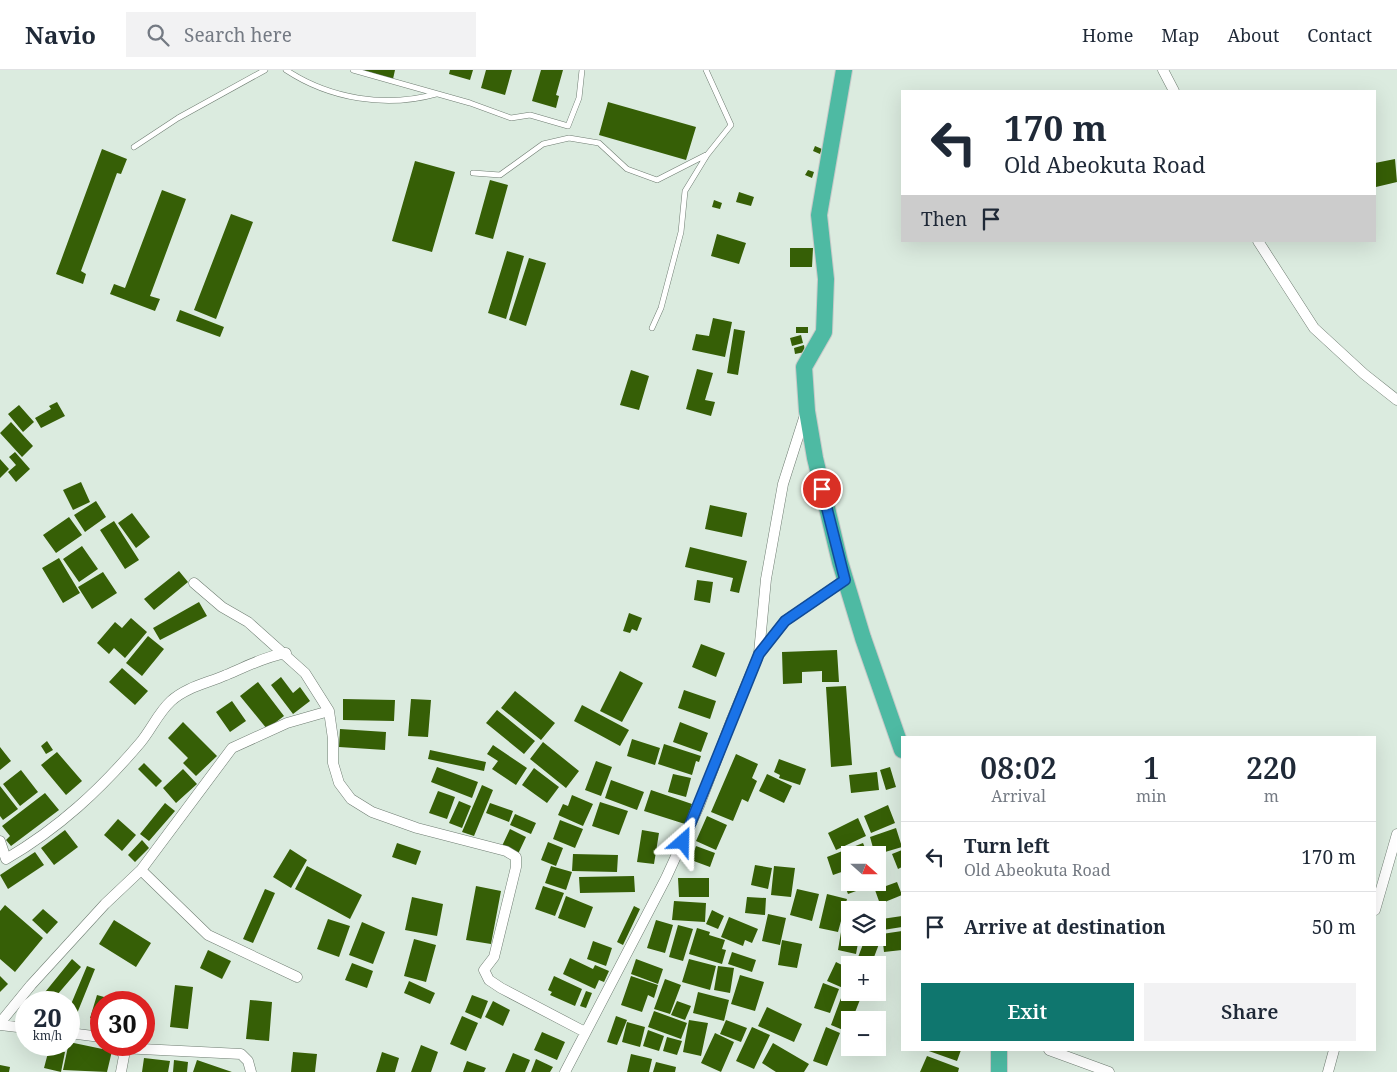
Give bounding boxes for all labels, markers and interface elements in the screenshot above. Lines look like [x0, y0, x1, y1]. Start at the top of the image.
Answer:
search box [126, 12, 476, 57]
text: Navio [25, 18, 96, 51]
icon: search [144, 21, 172, 49]
text: Search here [184, 22, 292, 48]
text: Home [1082, 23, 1133, 47]
text: Map [1161, 23, 1199, 47]
text: About [1227, 23, 1279, 47]
text: Contact [1307, 23, 1372, 47]
text: 170 m [1004, 104, 1107, 151]
icon: left [921, 110, 986, 175]
text: Old Abeokuta Road [1004, 149, 1206, 179]
icon: arrive [977, 205, 1005, 233]
text: Then [921, 206, 967, 232]
pin [801, 468, 843, 510]
icon: arrive [808, 475, 836, 503]
text: 08:02 [980, 747, 1057, 788]
text: 1 [1143, 747, 1160, 788]
text: 220 [1246, 747, 1297, 788]
text: Arrival [991, 785, 1046, 807]
text: min [1136, 785, 1167, 807]
text: m [1264, 785, 1279, 807]
position arrow [656, 815, 708, 867]
text: Turn left [964, 833, 1050, 859]
icon: left [921, 843, 949, 871]
text: 170 m [1301, 844, 1356, 870]
north arrow [841, 846, 886, 891]
map controls [841, 846, 886, 1056]
text: Old Abeokuta Road [964, 859, 1111, 881]
button: layers [841, 901, 886, 946]
icon: arrive [921, 913, 949, 941]
text: Arrive at destination [964, 914, 1166, 940]
text: 50 m [1312, 914, 1356, 940]
button: + [841, 956, 886, 1001]
button: Exit [921, 983, 1134, 1041]
button: Share [1144, 983, 1356, 1041]
speed limit sign: 30 [90, 991, 155, 1056]
text: 20 [33, 1000, 62, 1034]
button: − [841, 1011, 886, 1056]
text: km/h [33, 1027, 62, 1044]

